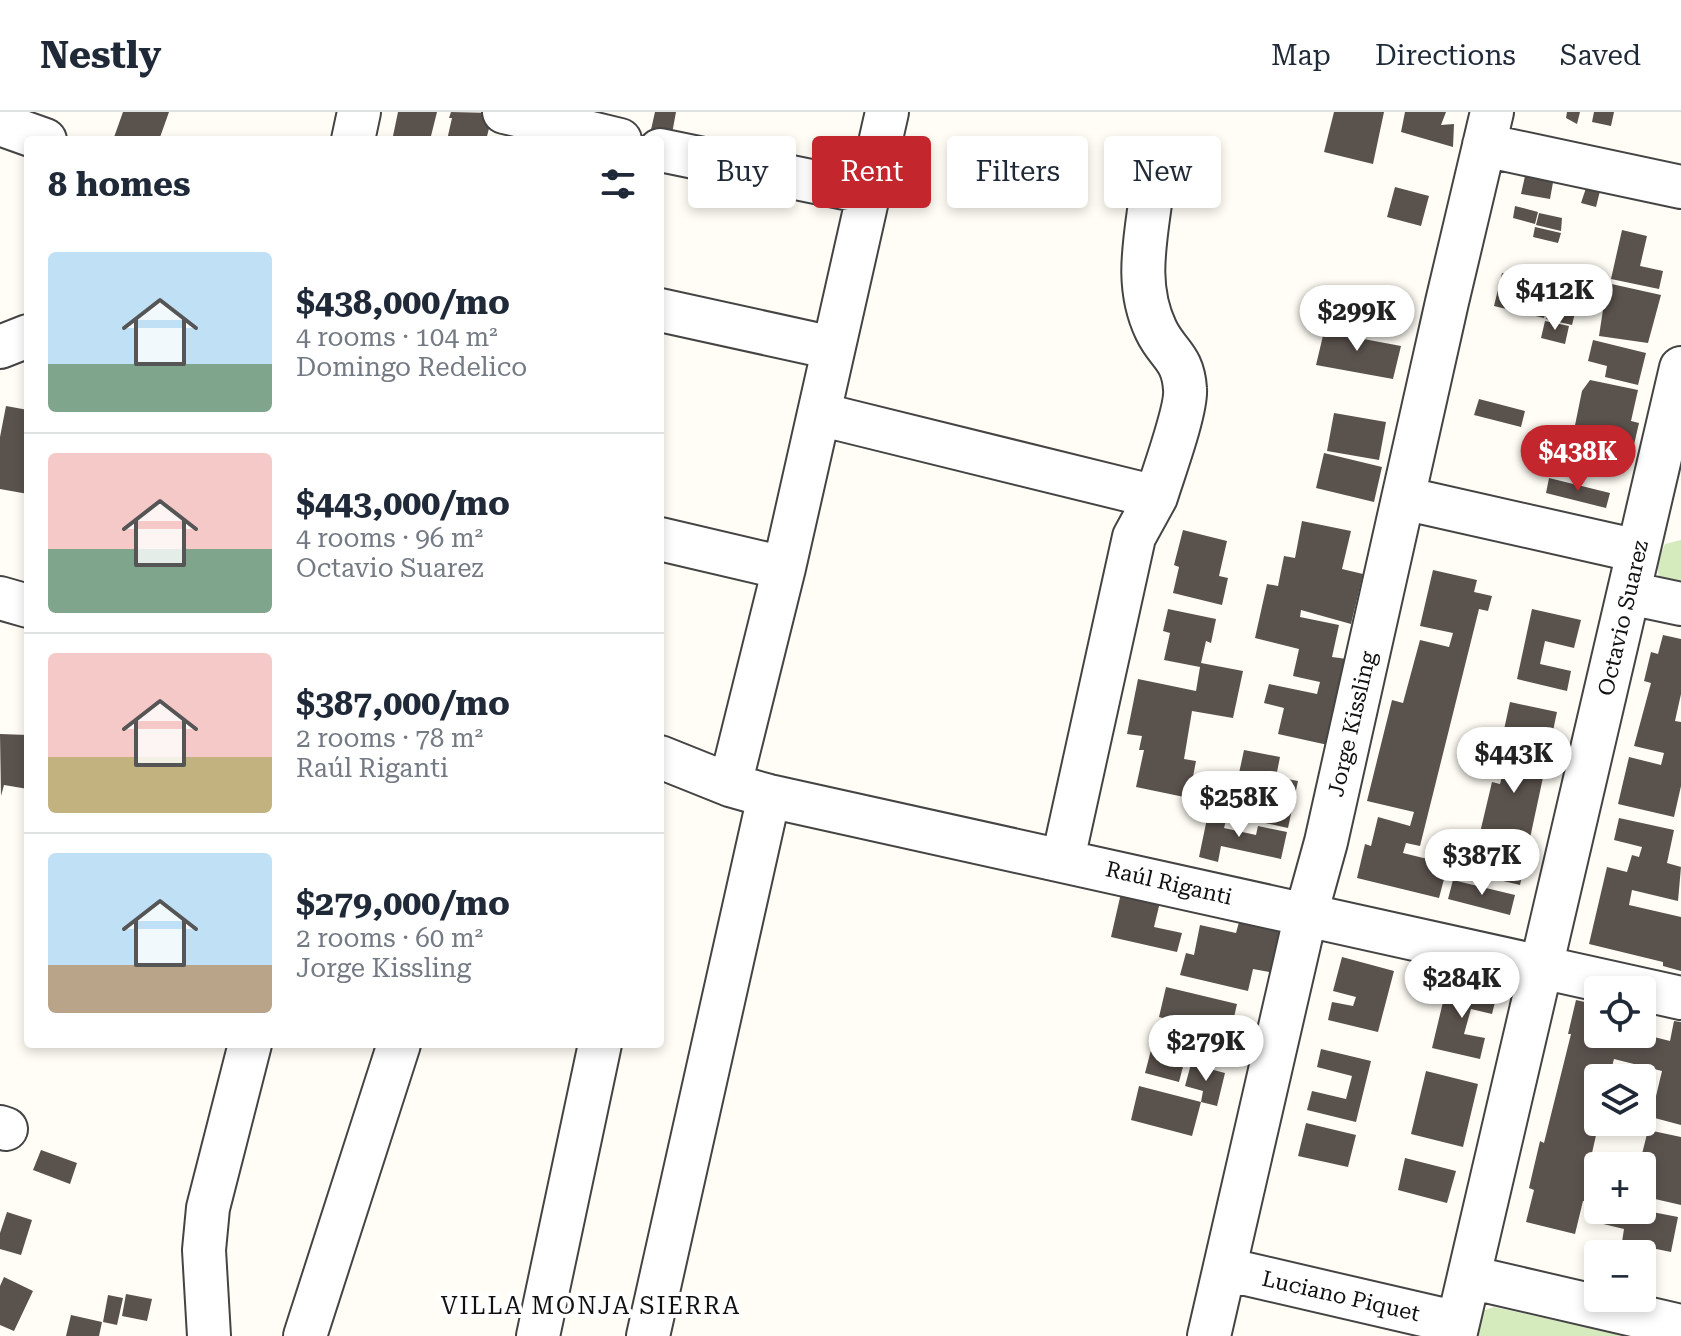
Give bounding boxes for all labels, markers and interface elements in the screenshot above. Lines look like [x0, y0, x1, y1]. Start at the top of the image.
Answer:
text: Nestly [40, 33, 161, 77]
text: Map [1271, 39, 1331, 72]
text: Directions [1375, 39, 1516, 72]
text: Saved [1560, 39, 1641, 72]
chip: Buy [688, 136, 796, 208]
chip: Rent [812, 136, 931, 208]
chip: Filters [947, 136, 1088, 208]
chip: New [1104, 136, 1221, 208]
icon: filters [596, 162, 640, 206]
text: 8 homes [48, 164, 191, 204]
pin: $412K [1499, 264, 1611, 332]
text: $412K [1516, 275, 1594, 305]
text: $438,000/mo [296, 282, 510, 322]
icon: home [112, 284, 208, 380]
pin: $299K [1301, 285, 1413, 353]
text: $299K [1318, 296, 1396, 326]
text: 4 rooms · 104 m² [296, 322, 498, 352]
text: Domingo Redelico [296, 352, 527, 382]
pin: $438K [1522, 425, 1634, 493]
text: $438K [1539, 436, 1617, 466]
text: $443,000/mo [296, 483, 510, 523]
icon: home [112, 485, 208, 581]
text: 4 rooms · 96 m² [296, 523, 483, 553]
street label: Octavio Suarez [1593, 538, 1653, 698]
text: Octavio Suarez [296, 553, 484, 583]
street label: Jorge Kissling [1323, 648, 1381, 799]
text: $387,000/mo [296, 683, 510, 723]
icon: home [112, 685, 208, 781]
text: 2 rooms · 78 m² [296, 723, 483, 753]
pin: $443K [1458, 727, 1570, 795]
text: $443K [1475, 738, 1553, 768]
text: Raúl Riganti [296, 753, 448, 783]
pin: $258K [1183, 771, 1295, 839]
text: $258K [1200, 782, 1278, 812]
pin: $387K [1426, 829, 1538, 897]
text: $387K [1443, 840, 1521, 870]
street label: Raúl Riganti [1103, 856, 1235, 910]
text: $279,000/mo [296, 883, 510, 923]
icon: home [112, 885, 208, 981]
text: 2 rooms · 60 m² [296, 923, 483, 953]
pin: $284K [1406, 952, 1518, 1020]
text: Jorge Kissling [296, 953, 471, 983]
text: $284K [1423, 963, 1501, 993]
map controls [1584, 976, 1656, 1312]
button: locate [1584, 976, 1656, 1048]
pin: $279K [1150, 1015, 1262, 1083]
text: $279K [1167, 1026, 1245, 1056]
button: layers [1584, 1064, 1656, 1136]
button: + [1584, 1152, 1656, 1224]
button: − [1584, 1240, 1656, 1312]
street label: Luciano Piquet [1260, 1266, 1422, 1326]
district label: VILLA MONJA SIERRA [441, 1292, 741, 1320]

